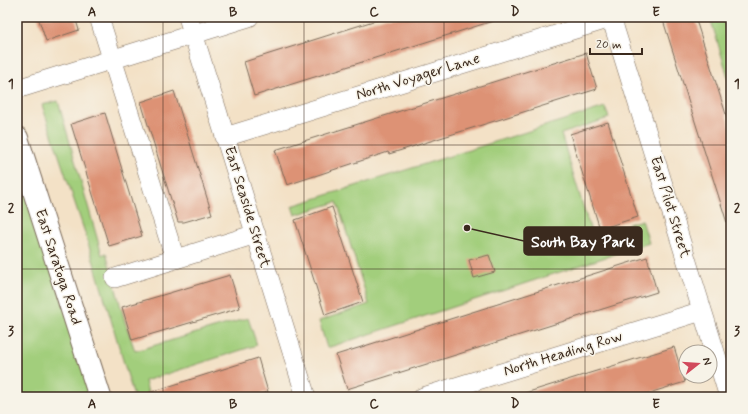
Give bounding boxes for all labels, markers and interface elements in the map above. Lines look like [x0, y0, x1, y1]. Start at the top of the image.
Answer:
text: A [88, 4, 96, 21]
text: B [229, 4, 238, 21]
text: C [369, 4, 379, 21]
text: D [511, 4, 520, 21]
text: E [652, 4, 660, 21]
scale bar [590, 30, 642, 56]
text: 20 m [596, 37, 622, 53]
street label: North Voyager Lane [354, 49, 483, 106]
text: 1 [8, 76, 14, 93]
text: 1 [734, 76, 740, 93]
street label: East Seaside Street [219, 144, 275, 270]
street label: East Pilot Street [645, 154, 695, 260]
text: 2 [8, 200, 15, 217]
text: 2 [734, 200, 741, 217]
street label: East Saratoga Road [30, 206, 86, 328]
callout: South Bay Park [524, 227, 642, 255]
text: South Bay Park [531, 232, 636, 253]
text: 3 [8, 323, 14, 340]
text: 3 [734, 323, 740, 340]
street label: North Heading Row [501, 326, 625, 382]
north arrow [678, 344, 718, 384]
text: N [699, 356, 714, 367]
text: A [88, 396, 96, 413]
text: B [229, 396, 238, 413]
text: C [369, 396, 379, 413]
text: D [511, 396, 520, 413]
text: E [652, 396, 660, 413]

